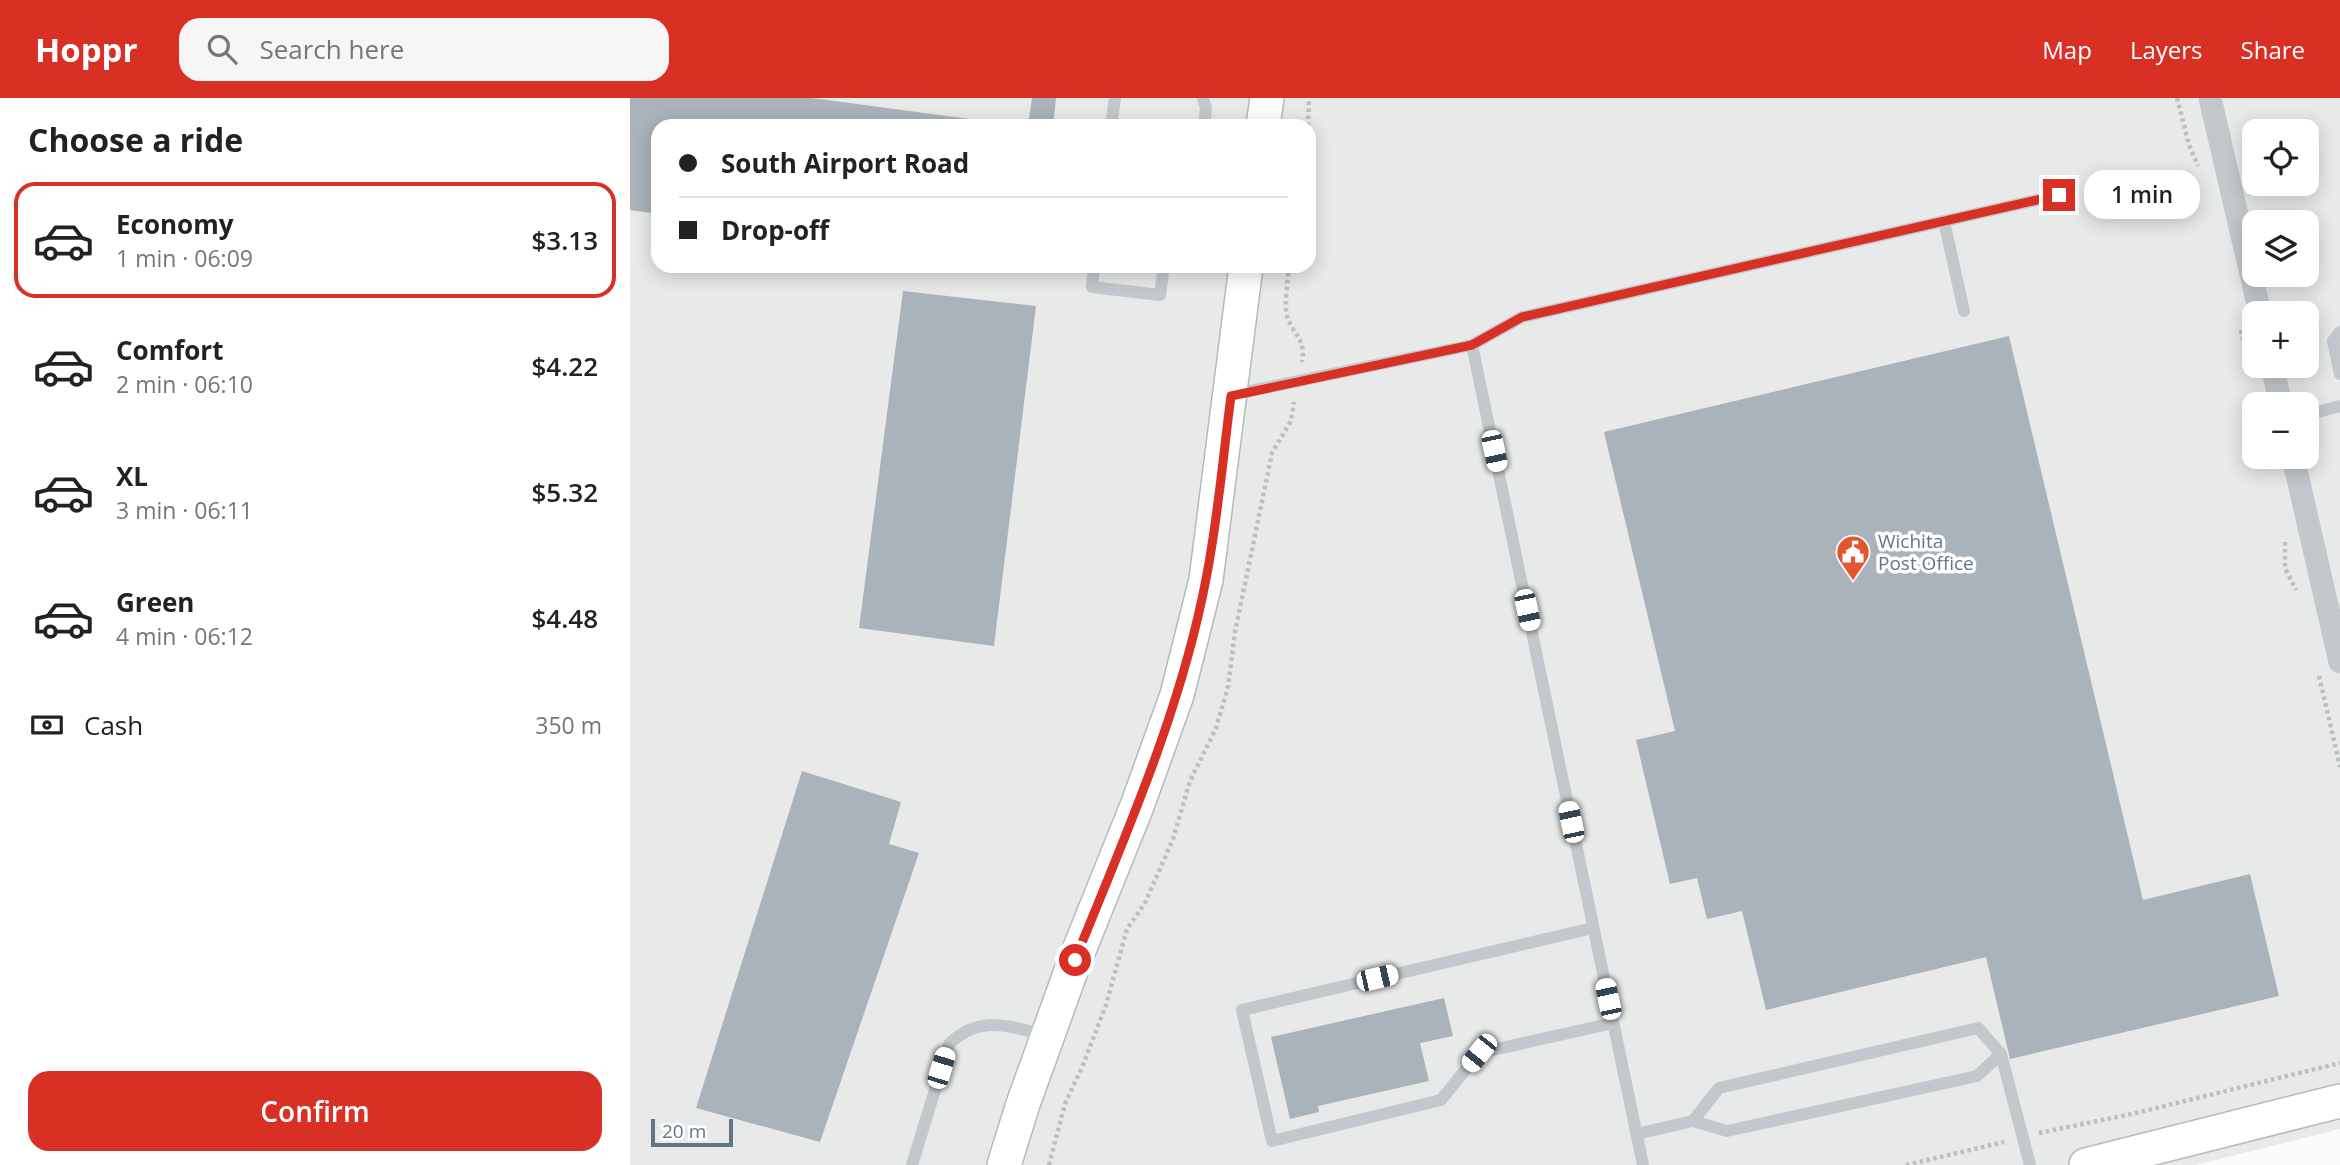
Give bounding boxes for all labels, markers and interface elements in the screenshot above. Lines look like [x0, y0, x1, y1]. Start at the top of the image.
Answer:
search box [179, 18, 669, 81]
text: Hoppr [35, 27, 137, 72]
icon: search [203, 30, 241, 68]
text: Search here [259, 31, 404, 67]
text: Map [2042, 33, 2092, 66]
text: Layers [2130, 33, 2203, 66]
text: Share [2241, 33, 2305, 66]
text: Choose a ride [28, 118, 243, 161]
map controls [2242, 119, 2319, 469]
button: locate [2242, 119, 2319, 196]
text: South Airport Road [721, 145, 969, 181]
callout: 1 min [2084, 170, 2199, 220]
text: 1 min [2111, 178, 2173, 210]
route end [2043, 179, 2075, 211]
text: Economy [116, 206, 234, 242]
icon: car [32, 209, 95, 272]
button: layers [2242, 210, 2319, 287]
text: Drop-off [721, 212, 829, 248]
text: $3.13 [531, 222, 598, 258]
text: 1 min · 06:09 [116, 242, 253, 274]
button: + [2242, 301, 2319, 378]
text: Comfort [116, 332, 223, 368]
icon: car [32, 335, 95, 398]
text: $4.22 [531, 348, 598, 384]
text: 2 min · 06:10 [116, 368, 253, 400]
button: − [2242, 392, 2319, 469]
car [1480, 428, 1509, 474]
text: XL [116, 458, 148, 494]
icon: car [32, 461, 95, 524]
text: $5.32 [531, 474, 598, 510]
text: 3 min · 06:11 [116, 494, 253, 526]
place label: Wichita Post Office [1878, 528, 1974, 576]
public building icon: Wichita Post Office [1834, 533, 1872, 582]
text: Green [116, 584, 194, 620]
icon: car [32, 587, 95, 650]
car [1513, 587, 1542, 633]
text: $4.48 [531, 600, 598, 636]
text: 4 min · 06:12 [116, 620, 253, 652]
icon: cash [28, 706, 66, 744]
text: Cash [84, 707, 143, 743]
text: 350 m [535, 709, 602, 741]
car [1557, 799, 1586, 845]
route start [1059, 944, 1091, 976]
car [1355, 963, 1400, 993]
car [1594, 976, 1623, 1022]
car [1458, 1030, 1501, 1076]
car [925, 1045, 958, 1091]
button: Confirm [28, 1071, 602, 1151]
scale bar [651, 1116, 733, 1148]
text: 20 m [662, 1118, 706, 1144]

